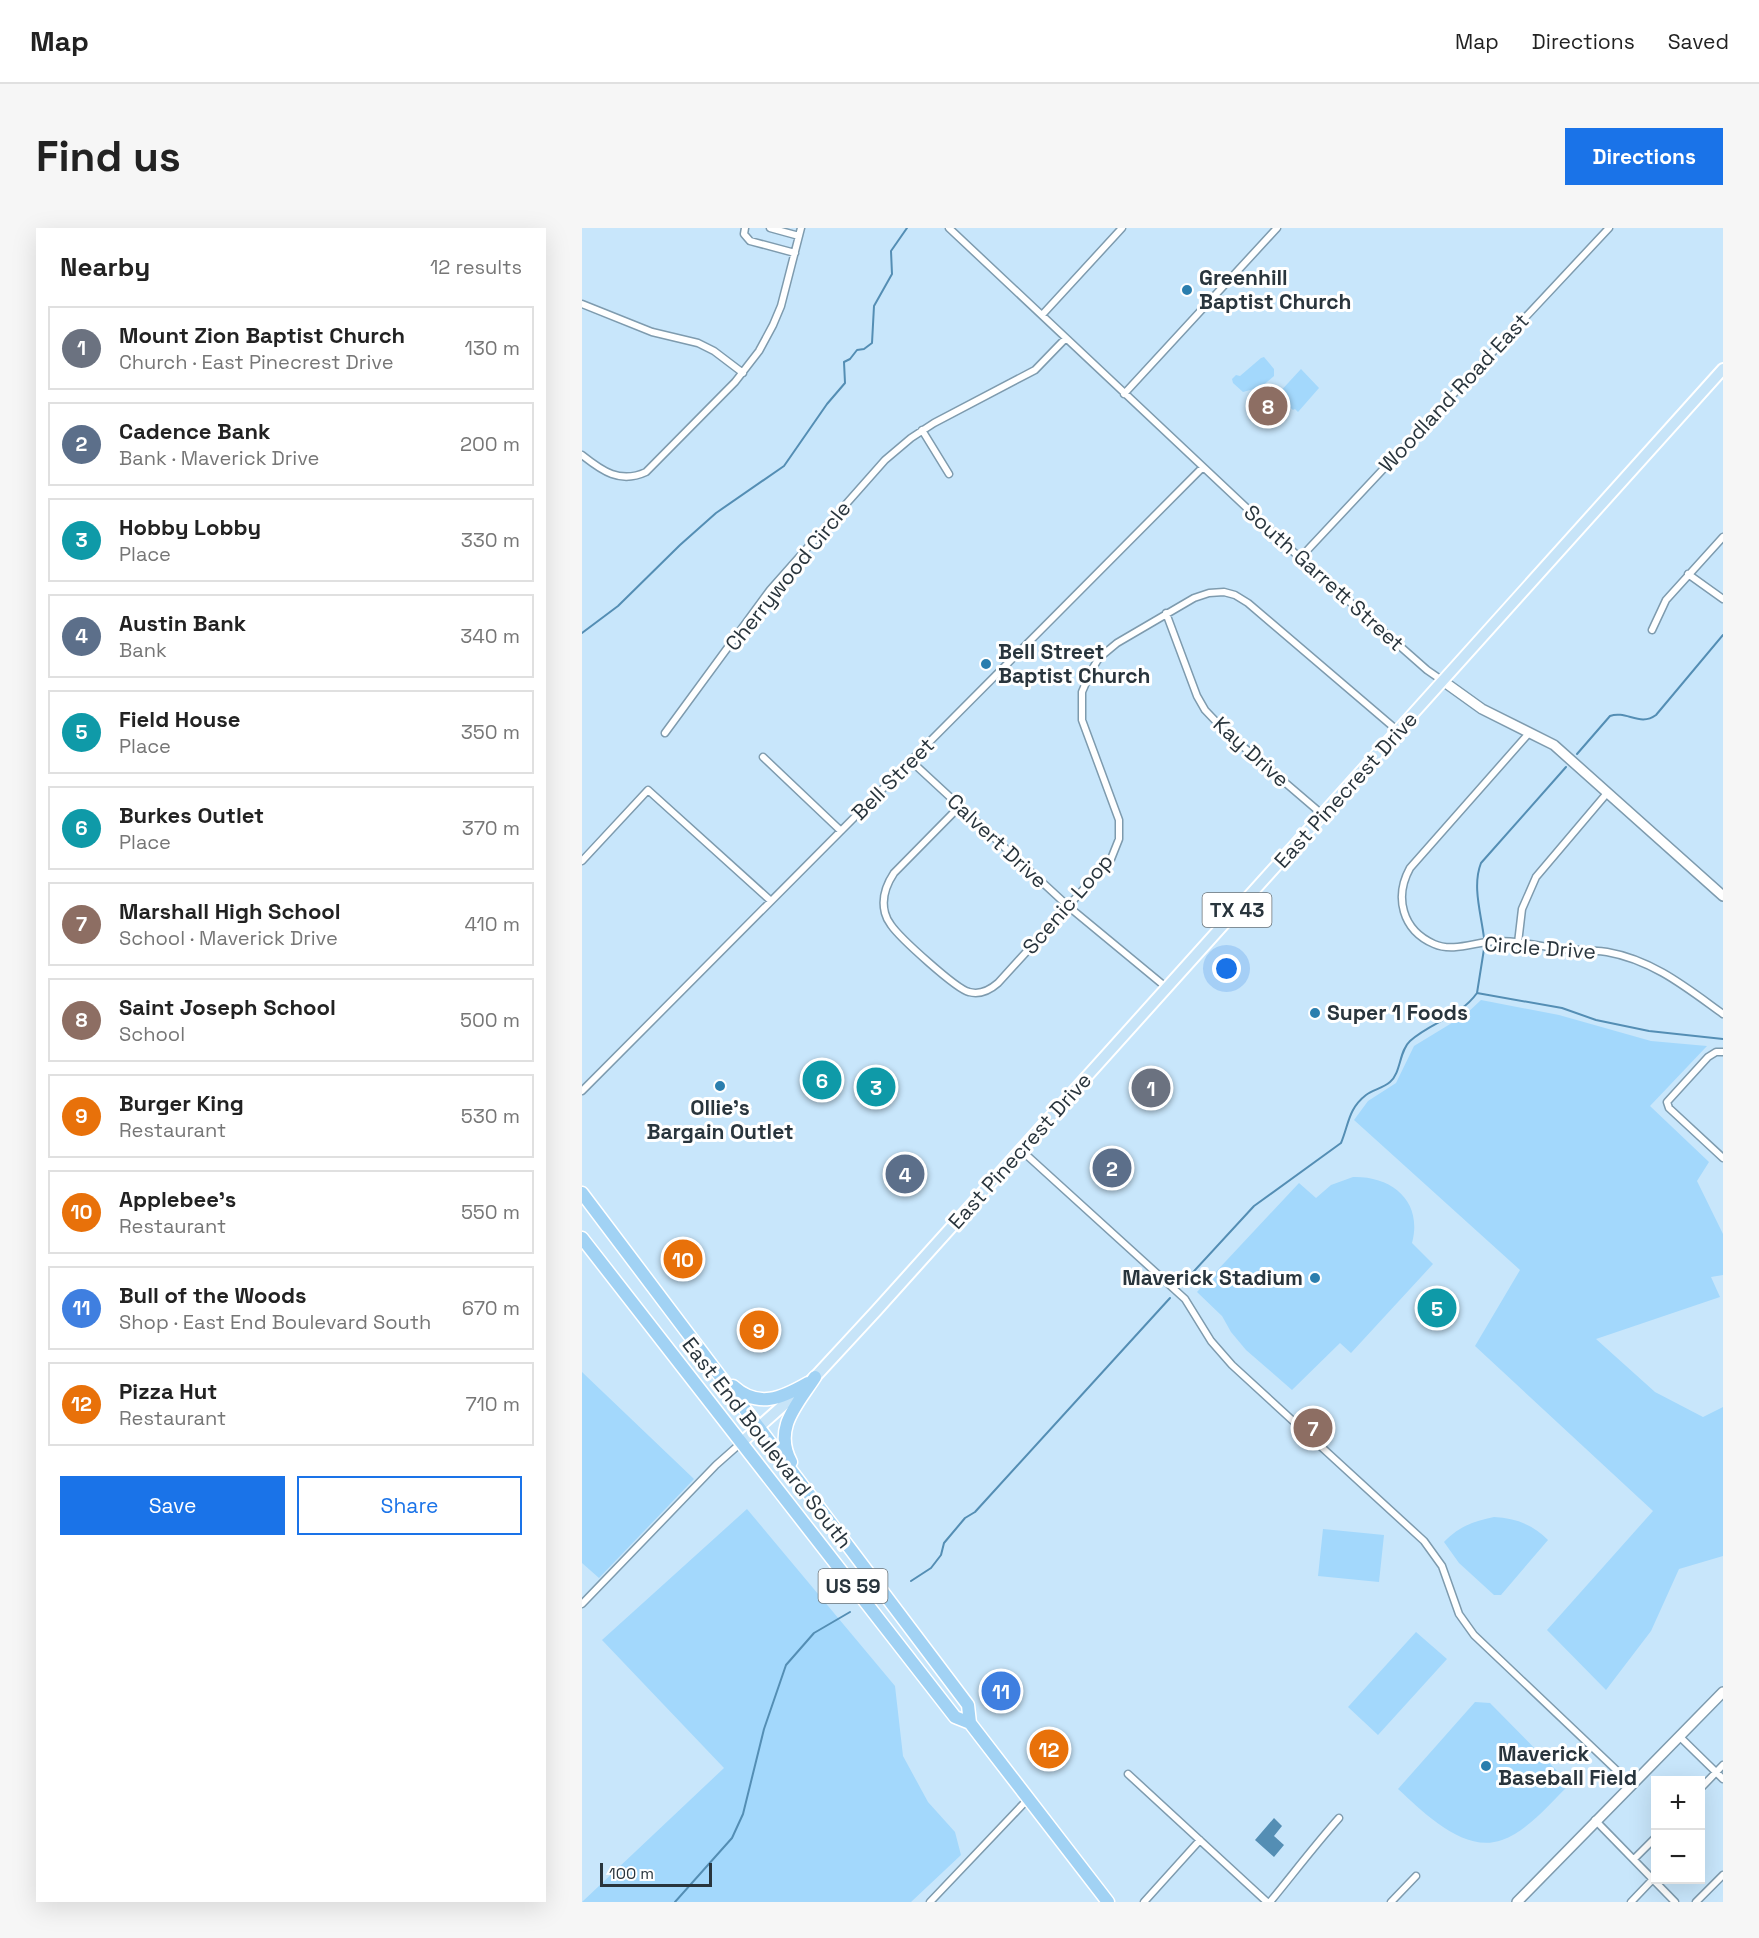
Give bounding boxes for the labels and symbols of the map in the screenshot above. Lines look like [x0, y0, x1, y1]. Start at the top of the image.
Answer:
place label: Greenhill Baptist Church [1199, 264, 1351, 315]
marker: Greenhill Baptist Church [1180, 283, 1194, 297]
street label: Woodland Road East [1373, 307, 1534, 478]
pin: 8 [1248, 384, 1288, 429]
street label: Cherrywood Circle [719, 495, 856, 656]
street label: South Garrett Street [1239, 499, 1410, 657]
place label: Bell Street Baptist Church [998, 638, 1150, 689]
marker: Bell Street Baptist Church [979, 657, 993, 671]
street label: East Pinecrest Drive [1268, 706, 1423, 874]
street label: Kay Drive [1208, 710, 1295, 793]
street label: Bell Street [846, 732, 940, 826]
street label: Calvert Drive [942, 787, 1053, 894]
street label: Scenic Loop [1017, 848, 1119, 960]
road number: TX 43 [1202, 893, 1272, 927]
street label: Circle Drive [1483, 930, 1597, 965]
your location [1212, 954, 1241, 983]
place label: Super 1 Foods [1327, 999, 1468, 1026]
marker: Super 1 Foods [1308, 1006, 1322, 1020]
pin: 6 [802, 1058, 842, 1102]
pin: 3 [856, 1064, 896, 1110]
pin: 1 [1132, 1066, 1170, 1110]
street label: East Pinecrest Drive [942, 1067, 1097, 1235]
marker: Ollie's Bargain Outlet [713, 1079, 727, 1093]
place label: Ollie's Bargain Outlet [646, 1094, 794, 1145]
pin: 2 [1092, 1146, 1132, 1190]
pin: 4 [886, 1152, 924, 1196]
pin: 10 [664, 1236, 702, 1282]
place label: Maverick Stadium [1122, 1264, 1303, 1291]
marker: Maverick Stadium [1308, 1271, 1322, 1285]
pin: 5 [1418, 1286, 1456, 1330]
pin: 9 [740, 1308, 778, 1352]
street label: East End Boulevard South [676, 1332, 858, 1554]
pin: 7 [1294, 1406, 1332, 1450]
road number: US 59 [818, 1569, 888, 1603]
pin: 11 [982, 1668, 1020, 1714]
pin: 12 [1030, 1726, 1068, 1772]
place label: Maverick Baseball Field [1498, 1740, 1637, 1791]
marker: Maverick Baseball Field [1479, 1759, 1493, 1773]
scale bar [600, 1860, 712, 1888]

